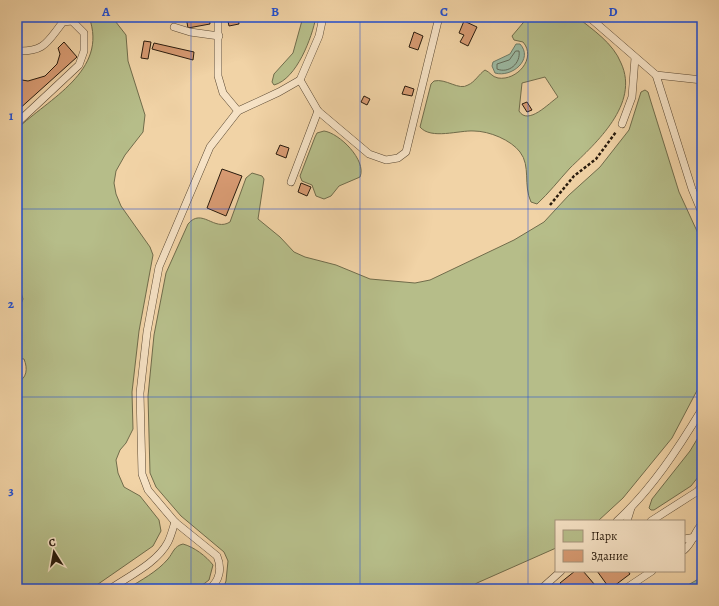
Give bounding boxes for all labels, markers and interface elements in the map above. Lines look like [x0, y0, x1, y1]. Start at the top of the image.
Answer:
text: A [101, 3, 111, 20]
text: B [271, 3, 279, 20]
text: C [440, 3, 448, 20]
text: D [608, 3, 618, 20]
text: 1 [9, 107, 14, 124]
text: 2 [8, 295, 15, 312]
text: 3 [8, 482, 14, 499]
legend [555, 520, 685, 572]
text: Парк [591, 528, 617, 544]
north arrow [34, 532, 74, 572]
text: С [47, 535, 57, 551]
text: Здание [591, 548, 628, 564]

